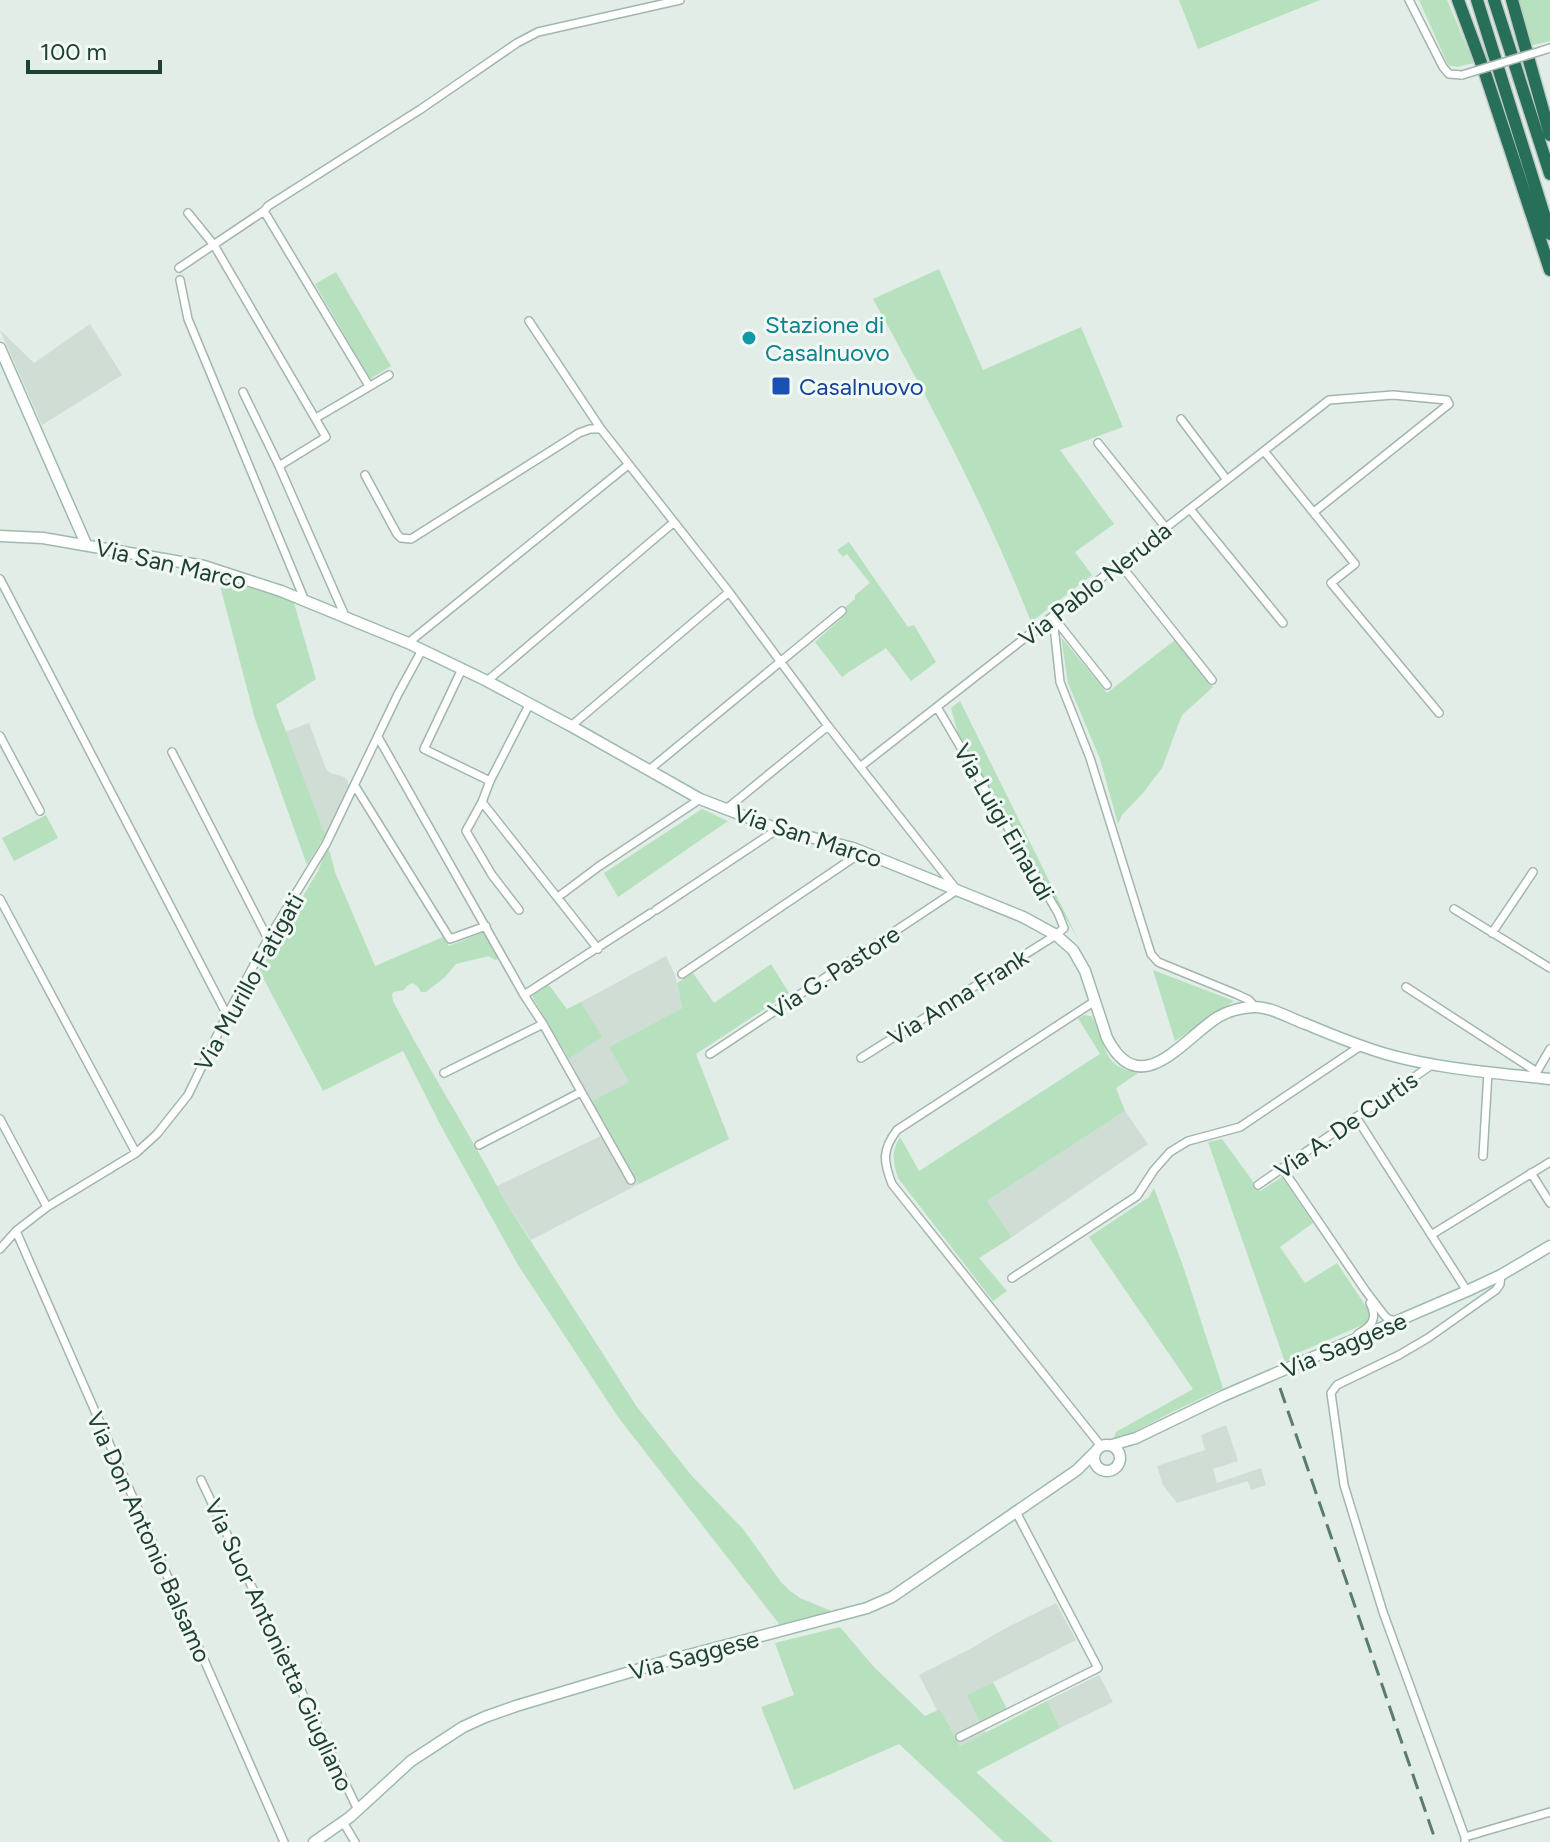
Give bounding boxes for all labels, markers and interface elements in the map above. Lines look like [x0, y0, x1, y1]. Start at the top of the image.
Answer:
scale bar [28, 24, 160, 74]
text: 100 m [40, 37, 107, 66]
place label: Stazione di Casalnuovo [765, 310, 890, 367]
marker: Stazione di Casalnuovo [740, 329, 758, 347]
place label: Casalnuovo [799, 372, 924, 401]
marker: Casalnuovo [770, 375, 792, 397]
street label: Via Pablo Neruda [1013, 516, 1177, 652]
street label: Via San Marco [93, 533, 249, 595]
street label: Via Luigi Einaudi [947, 739, 1061, 905]
street label: Via San Marco [730, 798, 886, 874]
street label: Via Murillo Fatigati [188, 888, 310, 1076]
street label: Via G. Pastore [763, 919, 905, 1025]
street label: Via Anna Frank [883, 942, 1034, 1052]
street label: Via A. De Curtis [1269, 1065, 1423, 1185]
street label: Via Saggese [1277, 1306, 1411, 1384]
street label: Via Don Antonio Balsamo [81, 1407, 217, 1667]
street label: Via Suor Antonietta Giugliano [198, 1494, 360, 1796]
street label: Via Saggese [626, 1624, 762, 1686]

